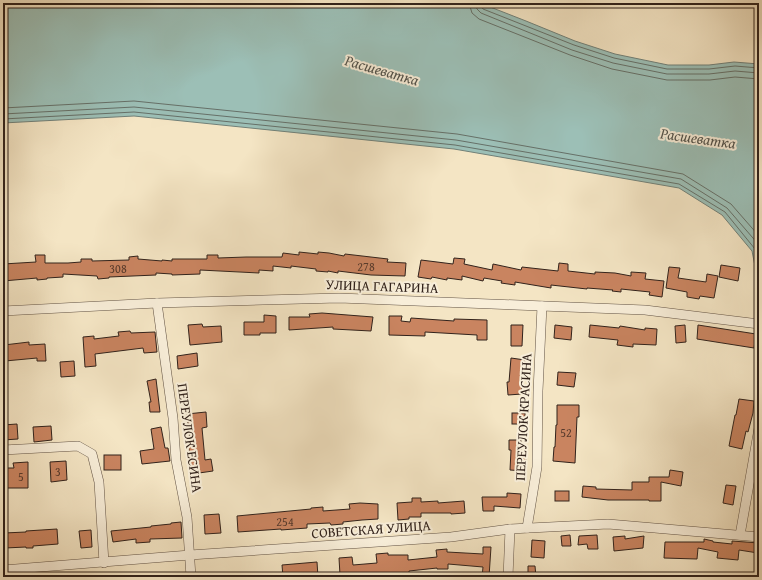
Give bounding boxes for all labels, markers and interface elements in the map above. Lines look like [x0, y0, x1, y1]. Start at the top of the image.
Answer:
water label: Расшеватка [342, 49, 421, 91]
water label: Расшеватка [658, 122, 737, 154]
house number: 278 [357, 258, 375, 275]
house number: 308 [109, 260, 127, 277]
street label: УЛИЦА ГАГАРИНА [325, 274, 439, 298]
street label: ПЕРЕУЛОК КРАСИНА [510, 352, 536, 481]
street label: ПЕРЕУЛОК ЕСИНА [172, 382, 208, 494]
house number: 52 [560, 424, 572, 441]
house number: 3 [55, 463, 61, 480]
house number: 5 [18, 468, 24, 485]
house number: 254 [276, 513, 294, 530]
street label: СОВЕТСКАЯ УЛИЦА [311, 515, 432, 543]

